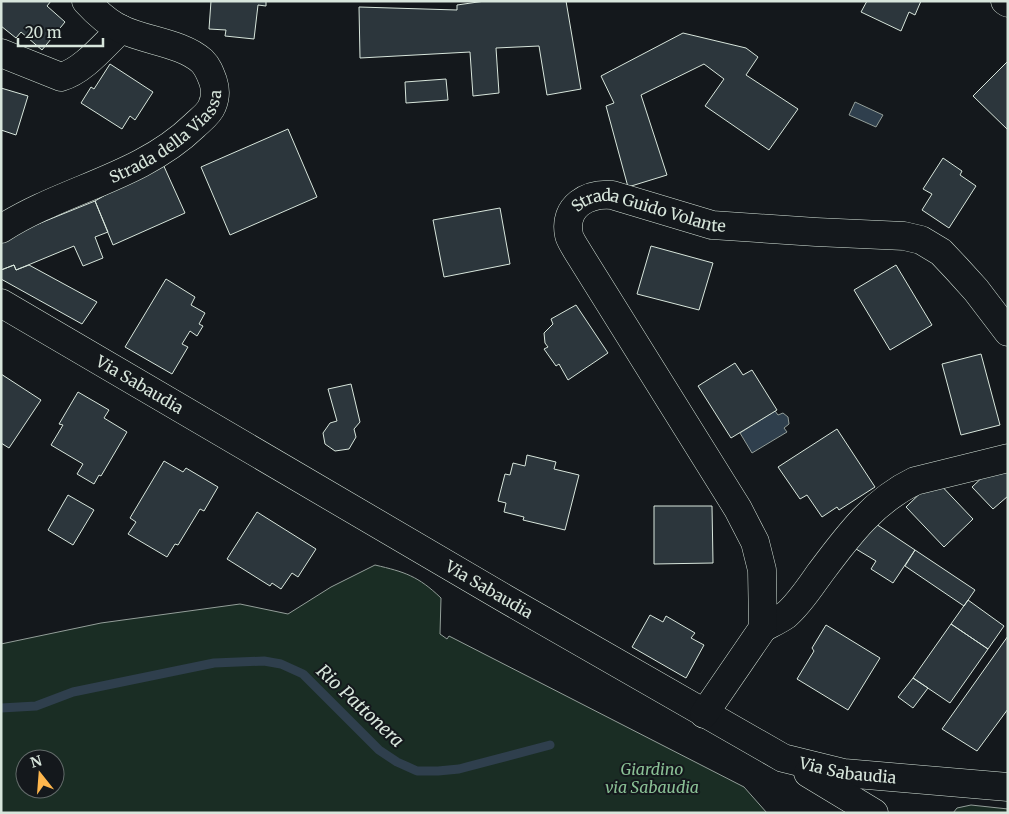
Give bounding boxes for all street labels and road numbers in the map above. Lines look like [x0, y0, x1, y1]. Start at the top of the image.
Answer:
street label: Strada della Viassa [106, 89, 225, 187]
street label: Strada Guido Volante [567, 185, 726, 236]
street label: Via Sabaudia [92, 351, 188, 418]
street label: Via Sabaudia [441, 555, 537, 623]
street label: Via Sabaudia [796, 752, 898, 787]

